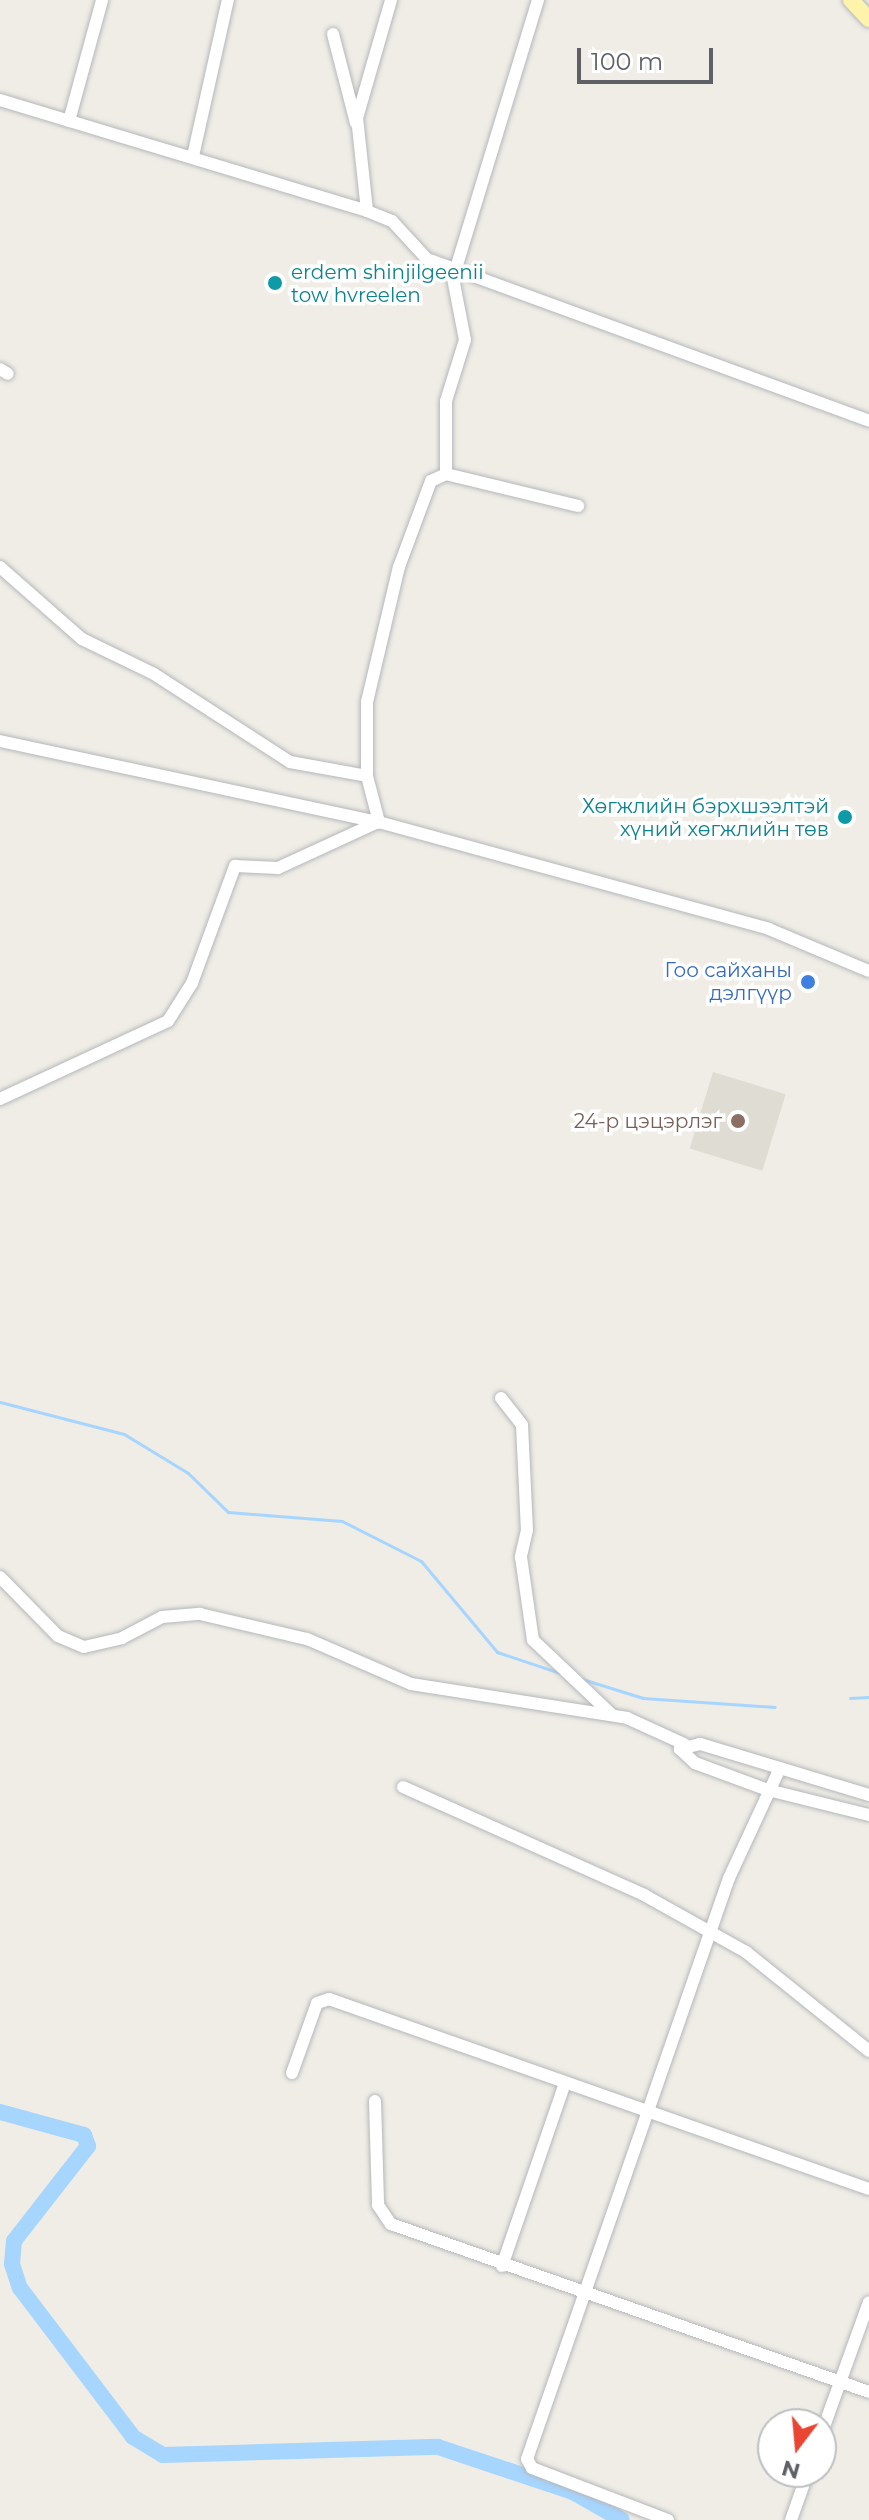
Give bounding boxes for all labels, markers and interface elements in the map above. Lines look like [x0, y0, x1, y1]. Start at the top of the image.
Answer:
scale bar [581, 32, 717, 82]
text: 100 m [591, 47, 663, 76]
place label: erdem shinjilgeenii tow hvreelen [291, 260, 484, 307]
marker: erdem shinjilgeenii tow hvreelen [266, 274, 284, 292]
place label: Хөгжлийн бэрхшээлтэй хүний хөгжлийн төв [582, 794, 829, 841]
marker: Хөгжлийн бэрхшээлтэй хүний хөгжлийн төв [836, 808, 854, 826]
place label: Гоо сайханы дэлгүүр [664, 958, 792, 1005]
marker: Гоо сайханы дэлгүүр [799, 973, 817, 991]
place label: 24-р цэцэрлэг [574, 1109, 722, 1133]
marker: 24-р цэцэрлэг [729, 1112, 747, 1130]
north arrow [757, 2408, 837, 2488]
text: N [779, 2454, 803, 2485]

